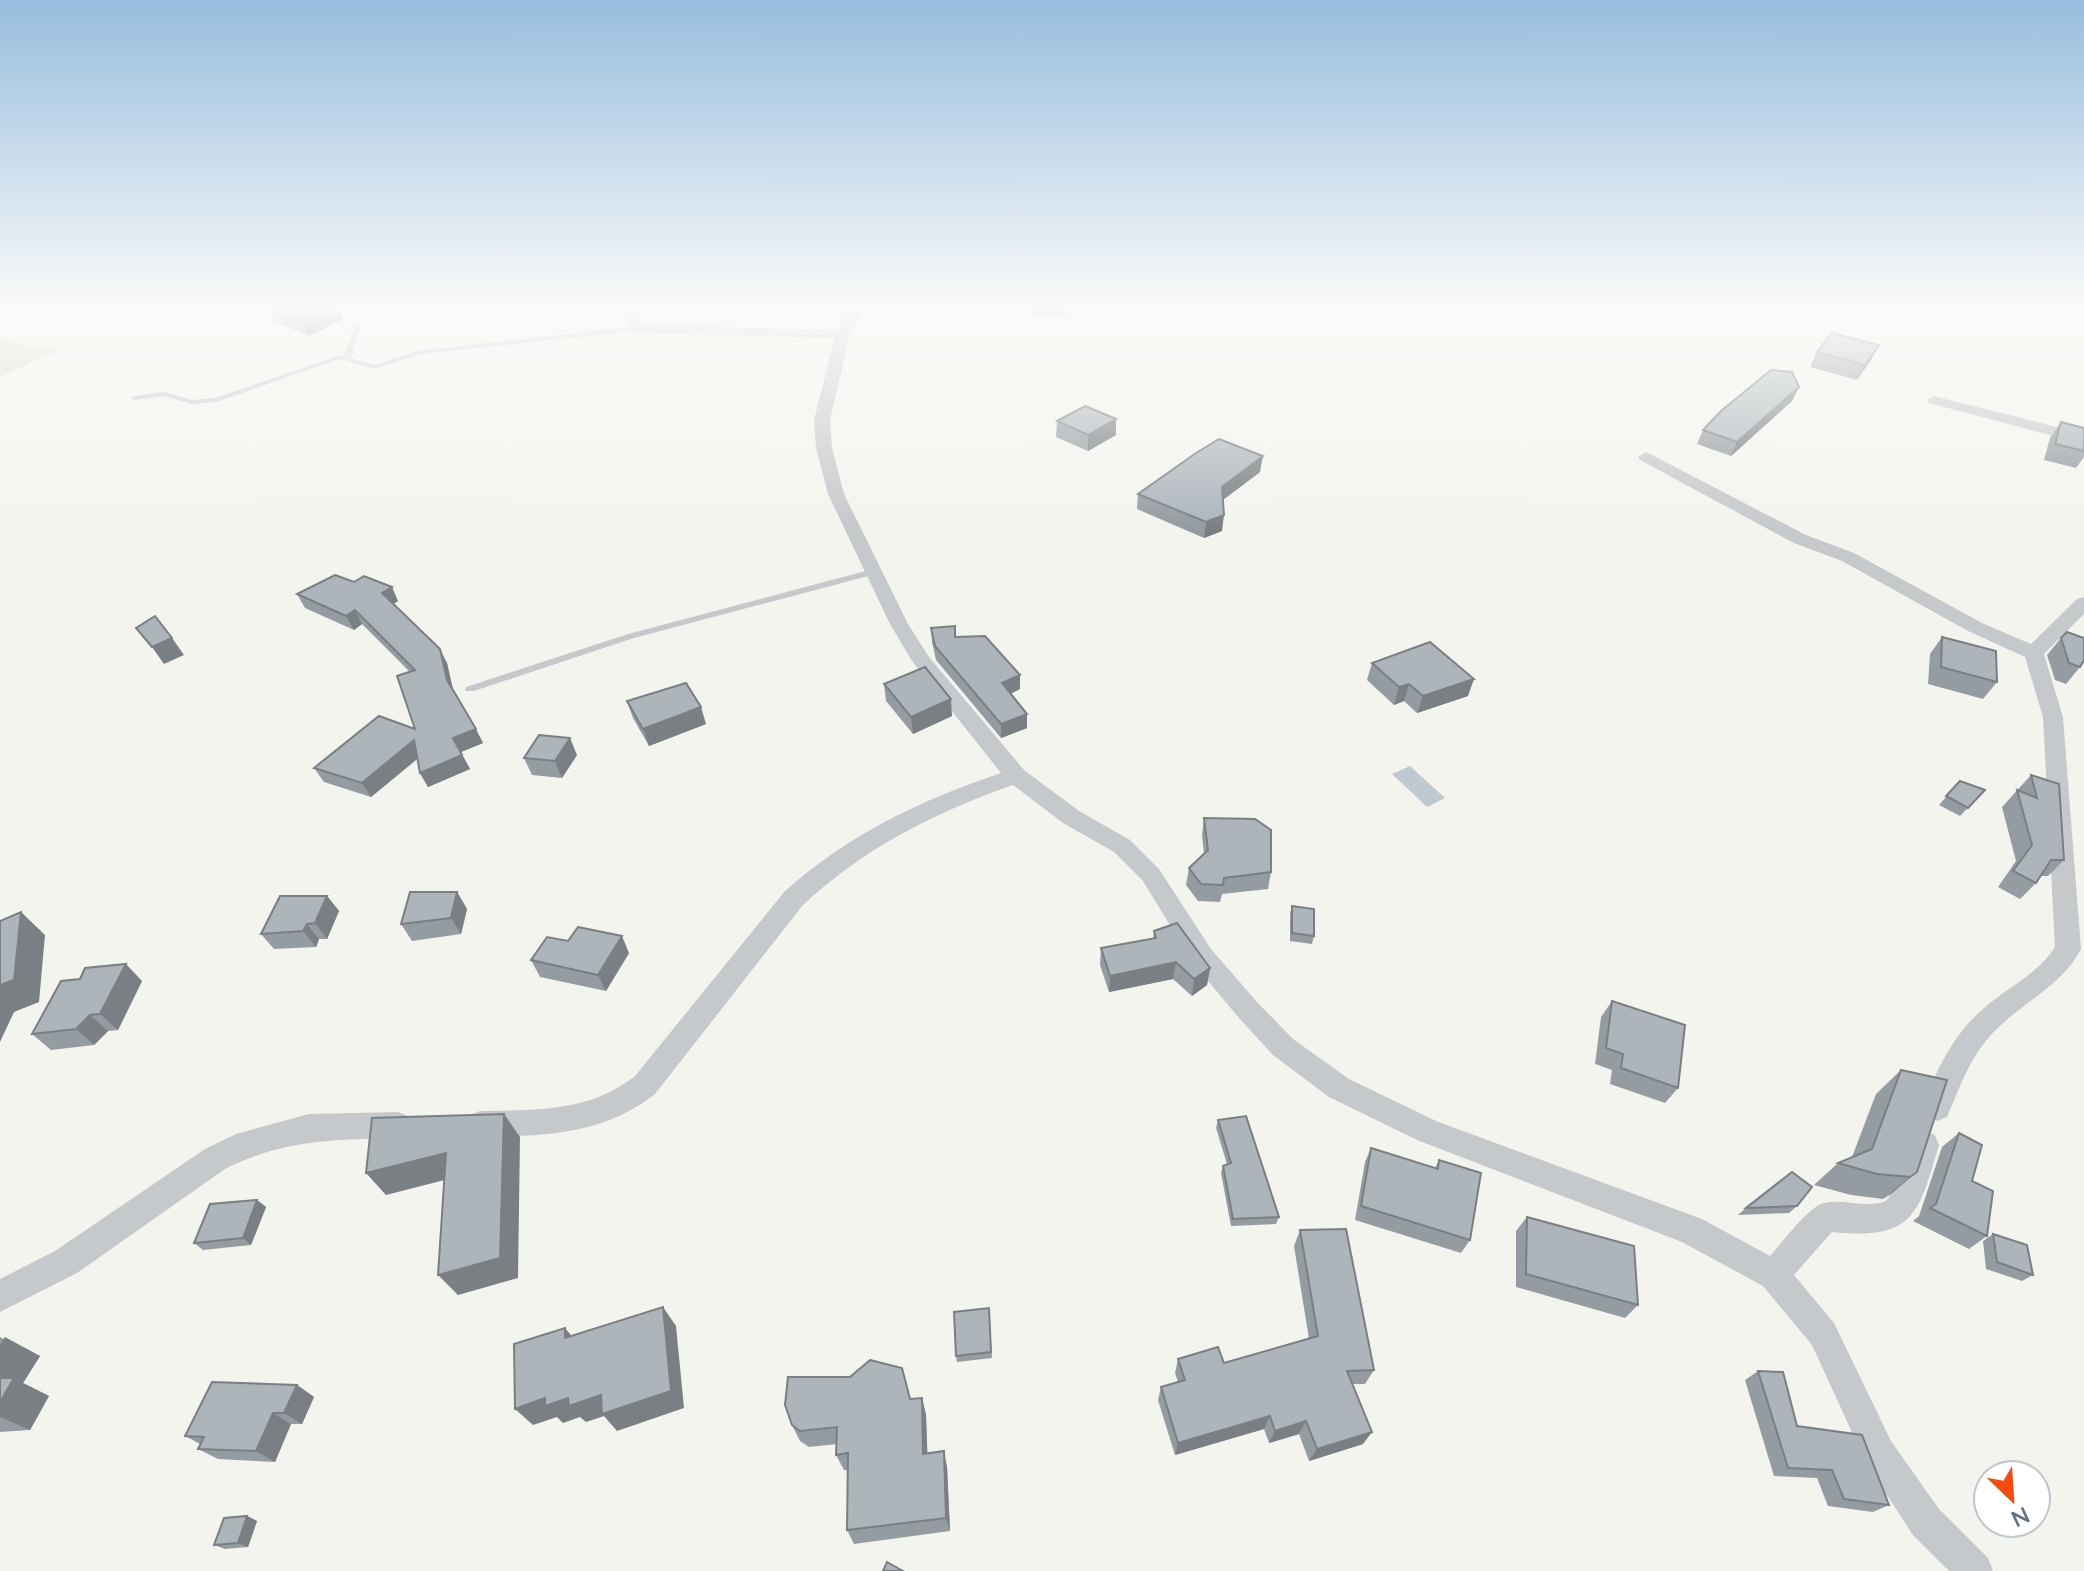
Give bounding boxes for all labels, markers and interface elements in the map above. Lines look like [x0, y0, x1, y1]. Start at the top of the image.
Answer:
north arrow [1972, 1459, 2052, 1539]
text: N [2007, 1502, 2034, 1533]

